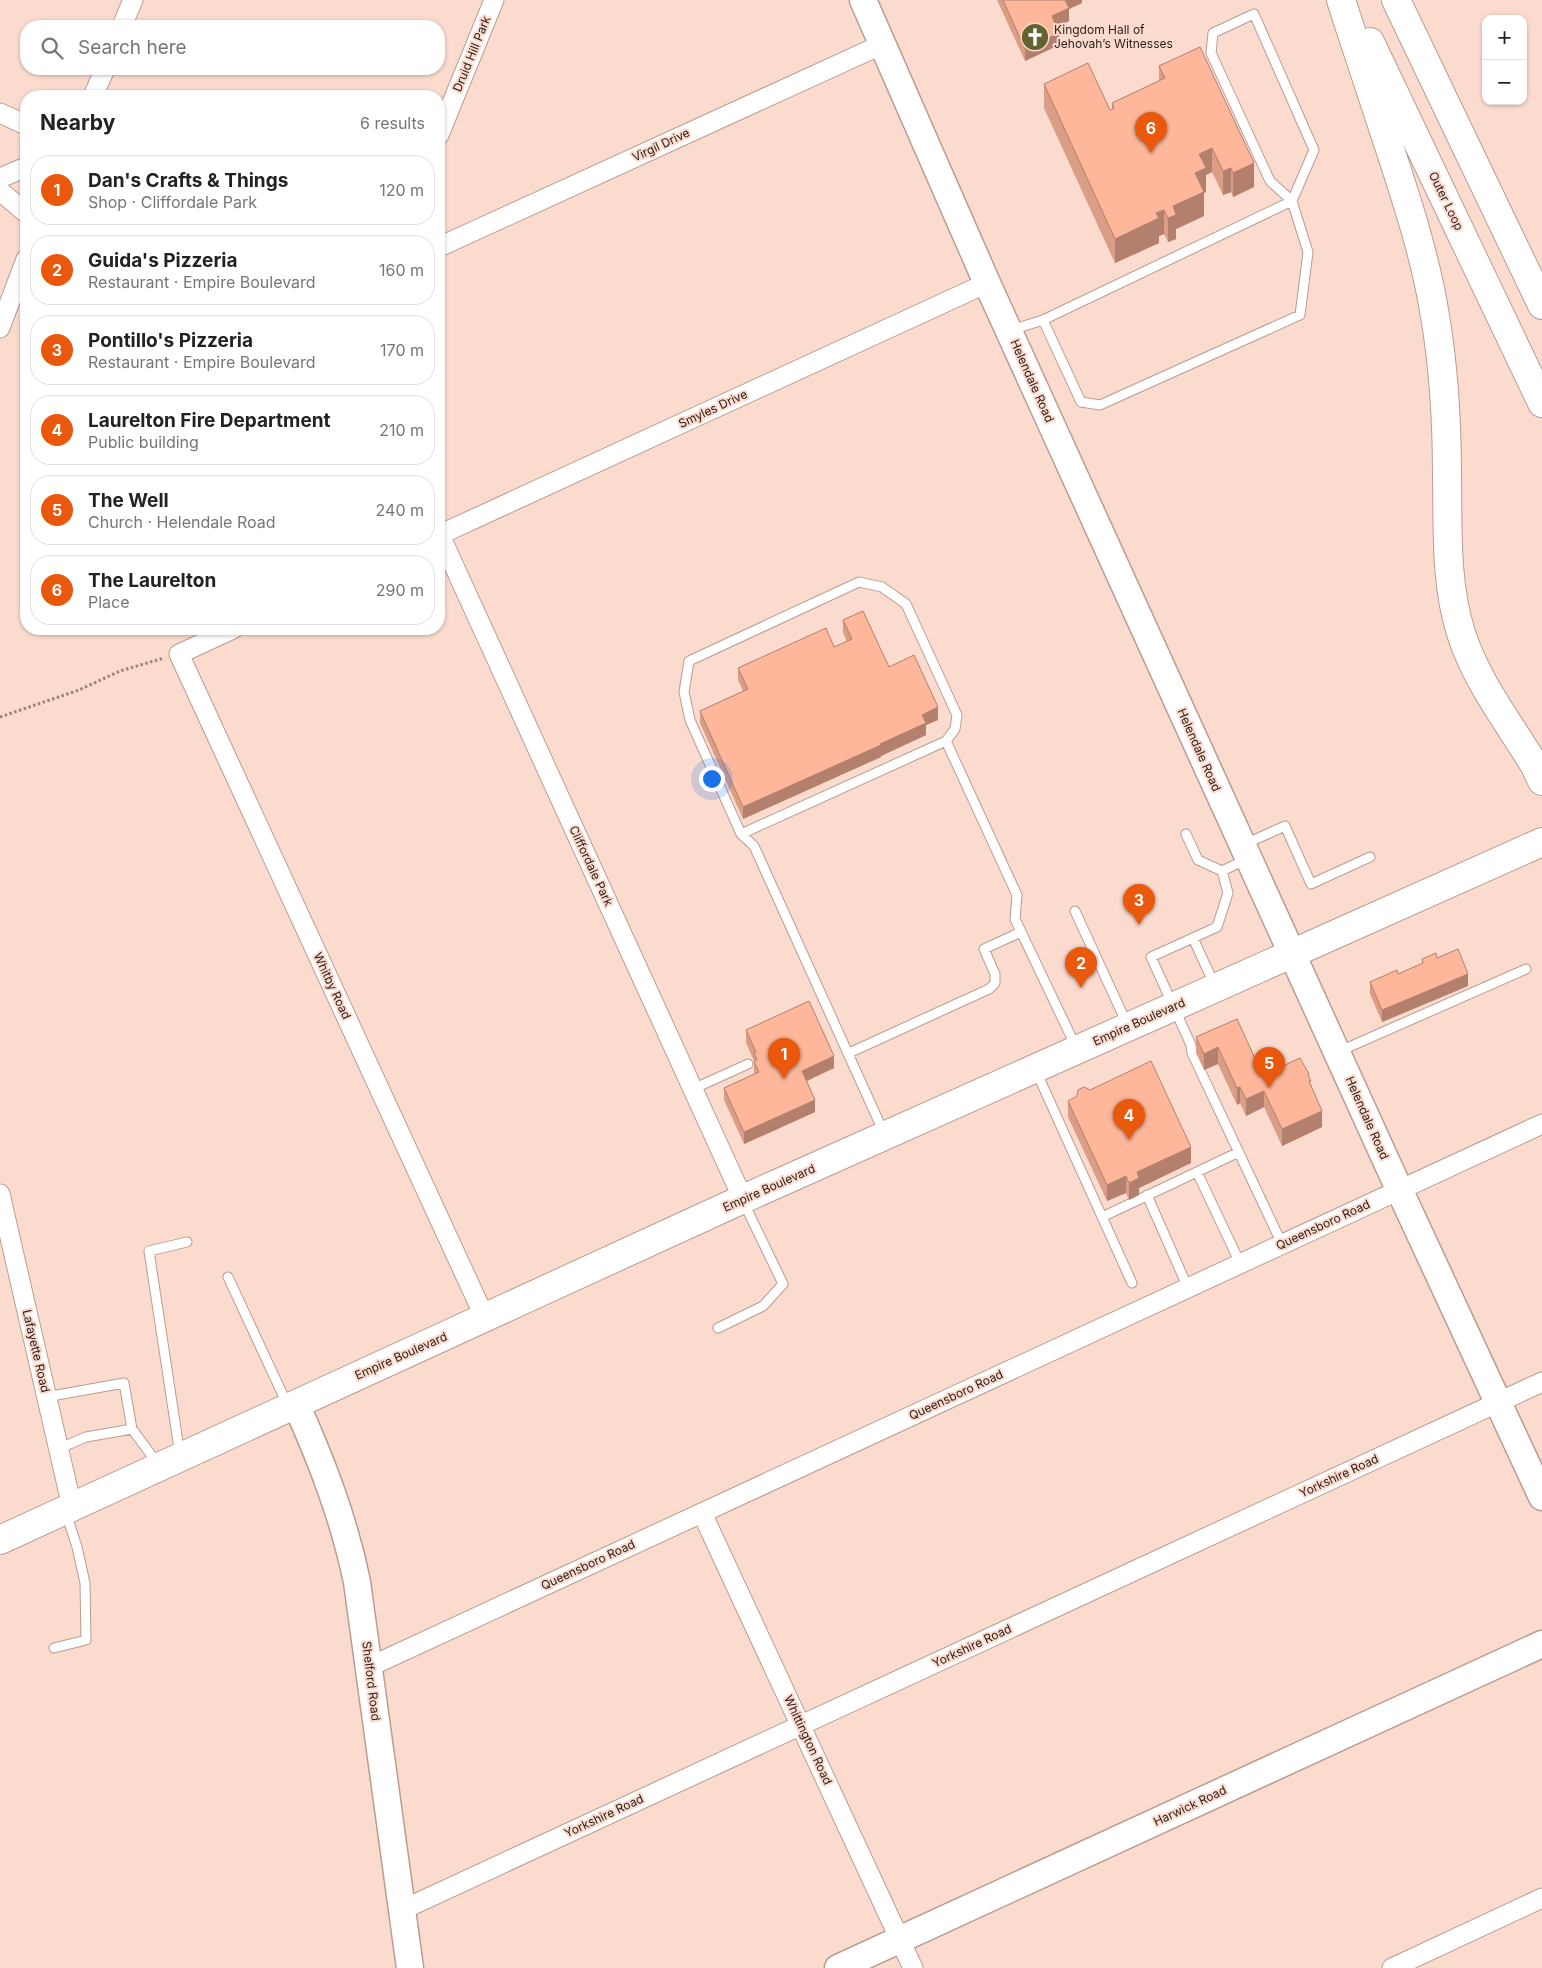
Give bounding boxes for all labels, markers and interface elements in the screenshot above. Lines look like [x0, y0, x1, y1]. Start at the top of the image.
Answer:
street label: Druid Hill Park [449, 13, 494, 94]
map controls [1482, 15, 1527, 105]
button: + [1482, 15, 1527, 60]
search box [20, 20, 445, 75]
church icon: Kingdom Hall of Jehovah’s Witnesses [1020, 22, 1050, 52]
place label: Kingdom Hall of Jehovah’s Witnesses [1054, 22, 1173, 51]
icon: search [38, 34, 66, 62]
text: Search here [78, 36, 187, 59]
button: − [1482, 60, 1527, 105]
text: Nearby [40, 110, 115, 135]
pin: 6 [1135, 112, 1167, 153]
text: 6 results [360, 113, 425, 133]
street label: Virgil Drive [630, 125, 692, 164]
text: Dan's Crafts & Things [88, 169, 288, 192]
street label: Outer Loop [1426, 169, 1467, 233]
text: 1 [54, 180, 60, 200]
text: 120 m [379, 180, 424, 200]
text: Shop · Cliffordale Park [88, 192, 257, 212]
text: Guida's Pizzeria [88, 249, 238, 272]
text: 2 [52, 260, 62, 280]
text: 160 m [379, 260, 424, 280]
text: Restaurant · Empire Boulevard [88, 272, 316, 292]
text: Pontillo's Pizzeria [88, 329, 253, 352]
street label: Helendale Road [1007, 337, 1057, 425]
text: 3 [52, 340, 62, 360]
text: 170 m [380, 340, 424, 360]
text: Restaurant · Empire Boulevard [88, 352, 316, 372]
street label: Smyles Drive [676, 386, 750, 431]
text: Laurelton Fire Department [88, 409, 331, 432]
text: 4 [52, 420, 62, 440]
text: 210 m [379, 420, 424, 440]
text: Public building [88, 432, 199, 452]
text: The Well [88, 489, 169, 512]
text: 5 [52, 500, 62, 520]
text: 240 m [376, 500, 424, 520]
text: Church · Helendale Road [88, 512, 276, 532]
text: The Laurelton [88, 569, 216, 592]
text: 6 [52, 580, 62, 600]
text: 290 m [376, 580, 424, 600]
text: Place [88, 592, 130, 612]
street label: Helendale Road [1174, 706, 1224, 794]
your location [699, 766, 725, 792]
street label: Cliffordale Park [566, 823, 617, 909]
pin: 3 [1123, 884, 1155, 925]
pin: 2 [1065, 947, 1097, 988]
street label: Whitby Road [310, 950, 354, 1022]
street label: Empire Boulevard [1090, 994, 1187, 1049]
pin: 1 [768, 1038, 800, 1079]
pin: 5 [1253, 1047, 1285, 1088]
street label: Helendale Road [1342, 1074, 1392, 1162]
pin: 4 [1113, 1099, 1145, 1140]
street label: Empire Boulevard [720, 1160, 817, 1215]
street label: Queensboro Road [1273, 1196, 1372, 1253]
street label: Lafayette Road [20, 1308, 53, 1394]
street label: Empire Boulevard [352, 1328, 449, 1383]
street label: Queensboro Road [906, 1366, 1005, 1423]
street label: Yorkshire Road [1297, 1451, 1381, 1500]
street label: Queensboro Road [538, 1536, 637, 1593]
street label: Yorkshire Road [930, 1621, 1014, 1670]
street label: Shelford Road [359, 1640, 384, 1722]
street label: Whittington Road [781, 1693, 836, 1787]
street label: Harwick Road [1151, 1782, 1229, 1829]
street label: Yorkshire Road [562, 1791, 646, 1840]

